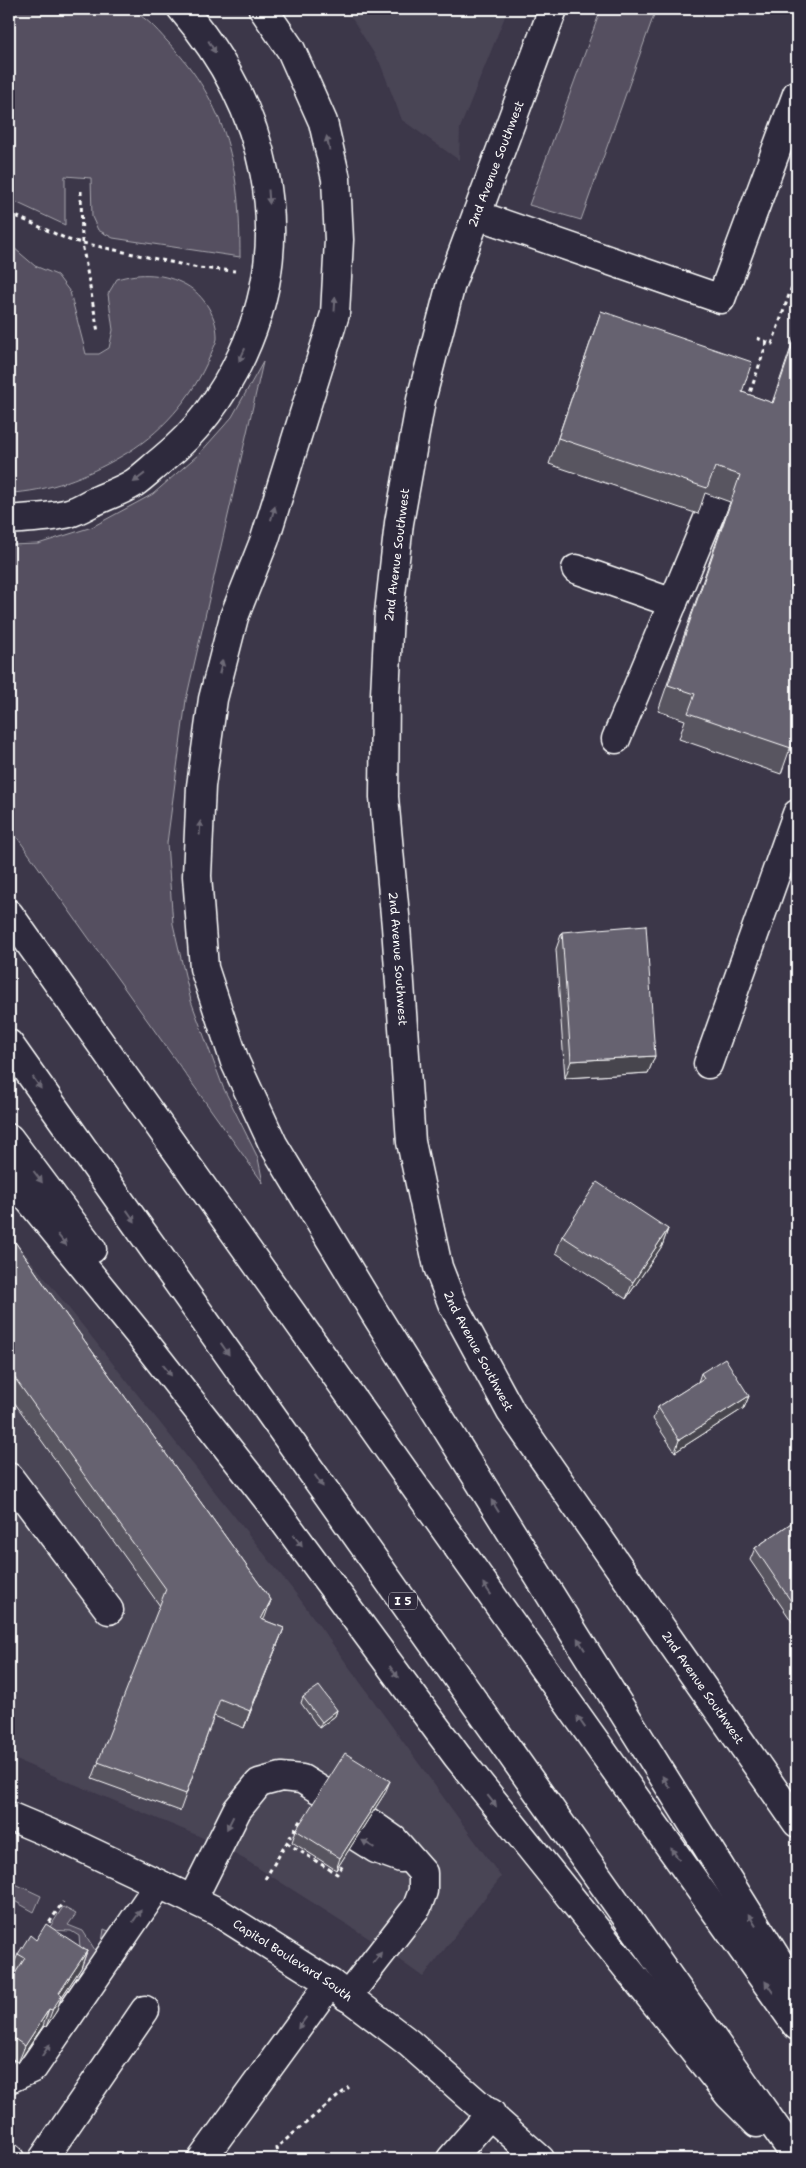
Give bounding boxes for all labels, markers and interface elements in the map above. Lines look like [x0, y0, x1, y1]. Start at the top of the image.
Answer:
one-way arrow [207, 41, 216, 54]
street label: 2nd Avenue Southwest [464, 98, 528, 230]
one-way arrow [324, 135, 332, 150]
one-way arrow [265, 190, 273, 206]
one-way arrow [332, 296, 340, 312]
one-way arrow [238, 348, 246, 363]
one-way arrow [132, 473, 146, 483]
street label: 2nd Avenue Southwest [381, 487, 413, 623]
one-way arrow [270, 506, 278, 521]
one-way arrow [217, 659, 225, 674]
one-way arrow [196, 819, 204, 835]
street label: 2nd Avenue Southwest [385, 891, 411, 1026]
one-way arrow [32, 1077, 42, 1090]
one-way arrow [33, 1170, 43, 1184]
one-way arrow [126, 1209, 136, 1223]
one-way arrow [56, 1233, 67, 1246]
street label: 2nd Avenue Southwest [440, 1288, 517, 1414]
one-way arrow [220, 1342, 230, 1356]
one-way arrow [162, 1363, 172, 1377]
one-way arrow [313, 1475, 323, 1488]
one-way arrow [490, 1500, 499, 1513]
one-way arrow [293, 1534, 303, 1548]
one-way arrow [482, 1582, 492, 1596]
road number: I 5 [389, 1592, 417, 1610]
street label: 2nd Avenue Southwest [658, 1628, 748, 1747]
one-way arrow [576, 1638, 585, 1651]
one-way arrow [389, 1665, 400, 1678]
one-way arrow [576, 1715, 586, 1728]
one-way arrow [662, 1776, 671, 1789]
one-way arrow [487, 1794, 498, 1807]
one-way arrow [226, 1816, 234, 1830]
one-way arrow [361, 1840, 374, 1849]
one-way arrow [670, 1847, 680, 1861]
one-way arrow [132, 1909, 142, 1922]
one-way arrow [748, 1913, 757, 1927]
street label: Capitol Boulevard South [230, 1916, 356, 2005]
one-way arrow [372, 1951, 382, 1965]
one-way arrow [764, 1980, 774, 1994]
one-way arrow [297, 2016, 307, 2030]
one-way arrow [41, 2043, 51, 2056]

